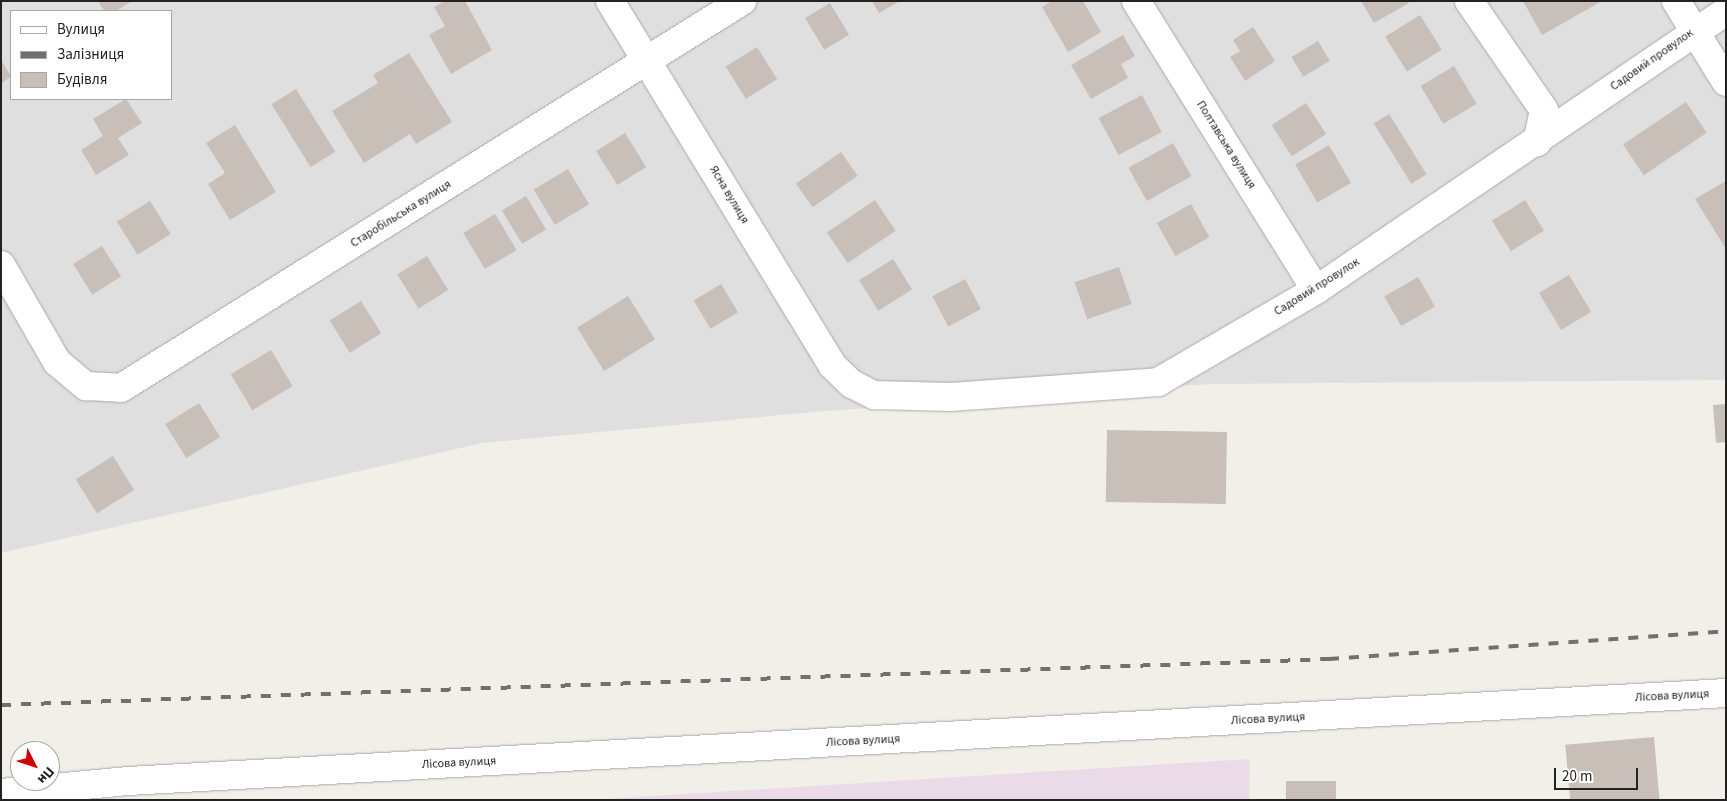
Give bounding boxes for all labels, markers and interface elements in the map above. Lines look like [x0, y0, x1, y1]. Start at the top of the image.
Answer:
legend [10, 10, 172, 100]
text: Вулиця [57, 19, 105, 40]
street label: Садовий провулок [1608, 26, 1696, 94]
text: Залізниця [57, 44, 124, 65]
text: Будівля [57, 69, 107, 90]
street label: Полтавська вулиця [1193, 98, 1259, 192]
street label: Ясна вулиця [706, 163, 752, 227]
street label: Старобільська вулиця [348, 177, 454, 251]
street label: Садовий провулок [1272, 255, 1362, 319]
street label: Лісова вулиця [1634, 687, 1710, 705]
street label: Лісова вулиця [1230, 710, 1306, 728]
street label: Лісова вулиця [825, 732, 901, 750]
north arrow [10, 741, 60, 791]
street label: Лісова вулиця [421, 754, 497, 772]
scale bar [1557, 758, 1641, 790]
text: Пн [32, 762, 59, 788]
text: 20 m [1562, 766, 1592, 787]

